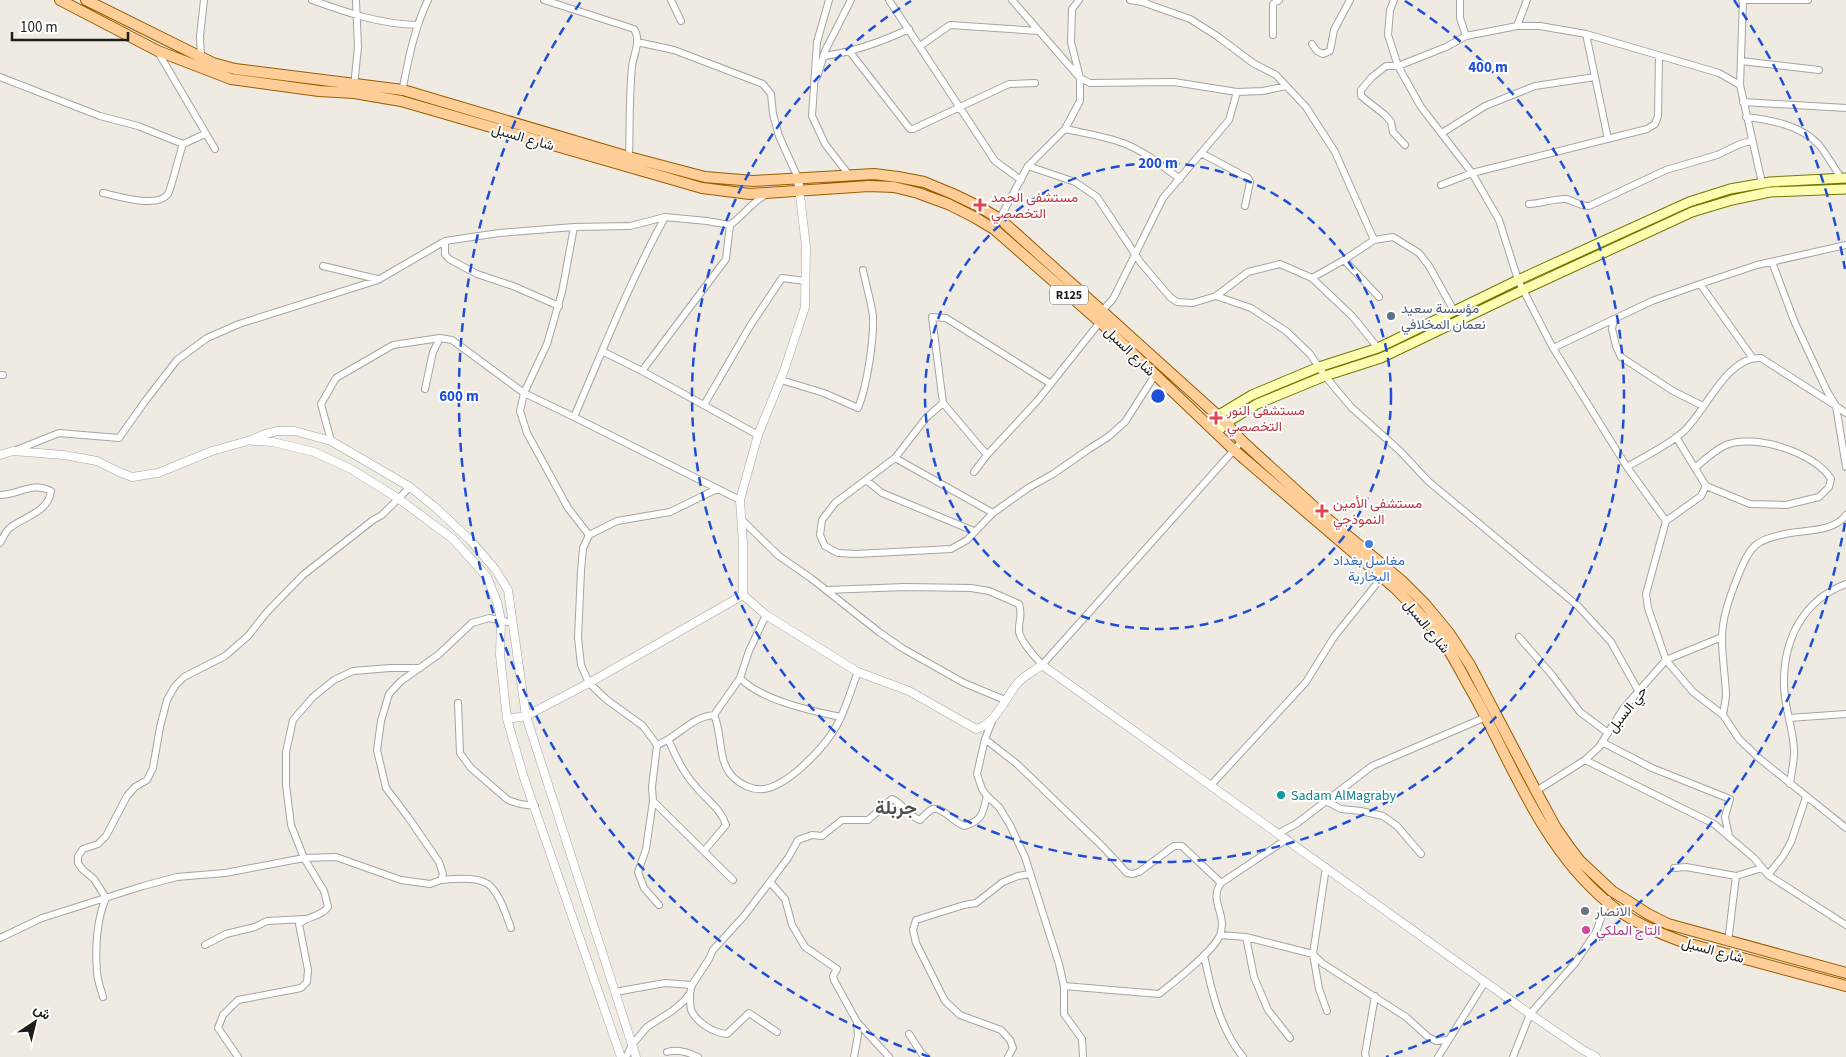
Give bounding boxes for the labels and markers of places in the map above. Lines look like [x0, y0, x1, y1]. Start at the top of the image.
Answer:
place label: مستشفى الحمد التخصصي [991, 188, 1078, 225]
marker: مستشفى الحمد التخصصي [973, 198, 987, 212]
place label: مؤسسة سعيد نعمان المخلافي [1401, 299, 1486, 336]
marker: مؤسسة سعيد نعمان المخلافي [1385, 310, 1397, 322]
centre of rings [1149, 387, 1167, 405]
place label: مستشفى النور التخصصي [1226, 401, 1305, 438]
marker: مستشفى النور التخصصي [1209, 411, 1223, 425]
place label: مستشفى الأمين النموذجي [1333, 494, 1422, 531]
marker: مستشفى الأمين النموذجي [1315, 504, 1329, 518]
marker: مغاسل بغداد البخارية [1363, 538, 1375, 550]
place label: مغاسل بغداد البخارية [1333, 551, 1405, 587]
place label: Sadam AlMagraby [1291, 786, 1396, 806]
marker: Sadam AlMagraby [1275, 789, 1287, 801]
place label: الانصار [1594, 902, 1631, 922]
marker: الانصار [1579, 905, 1591, 917]
place label: التاج الملكي [1596, 921, 1660, 942]
marker: التاج الملكي [1580, 924, 1592, 936]

